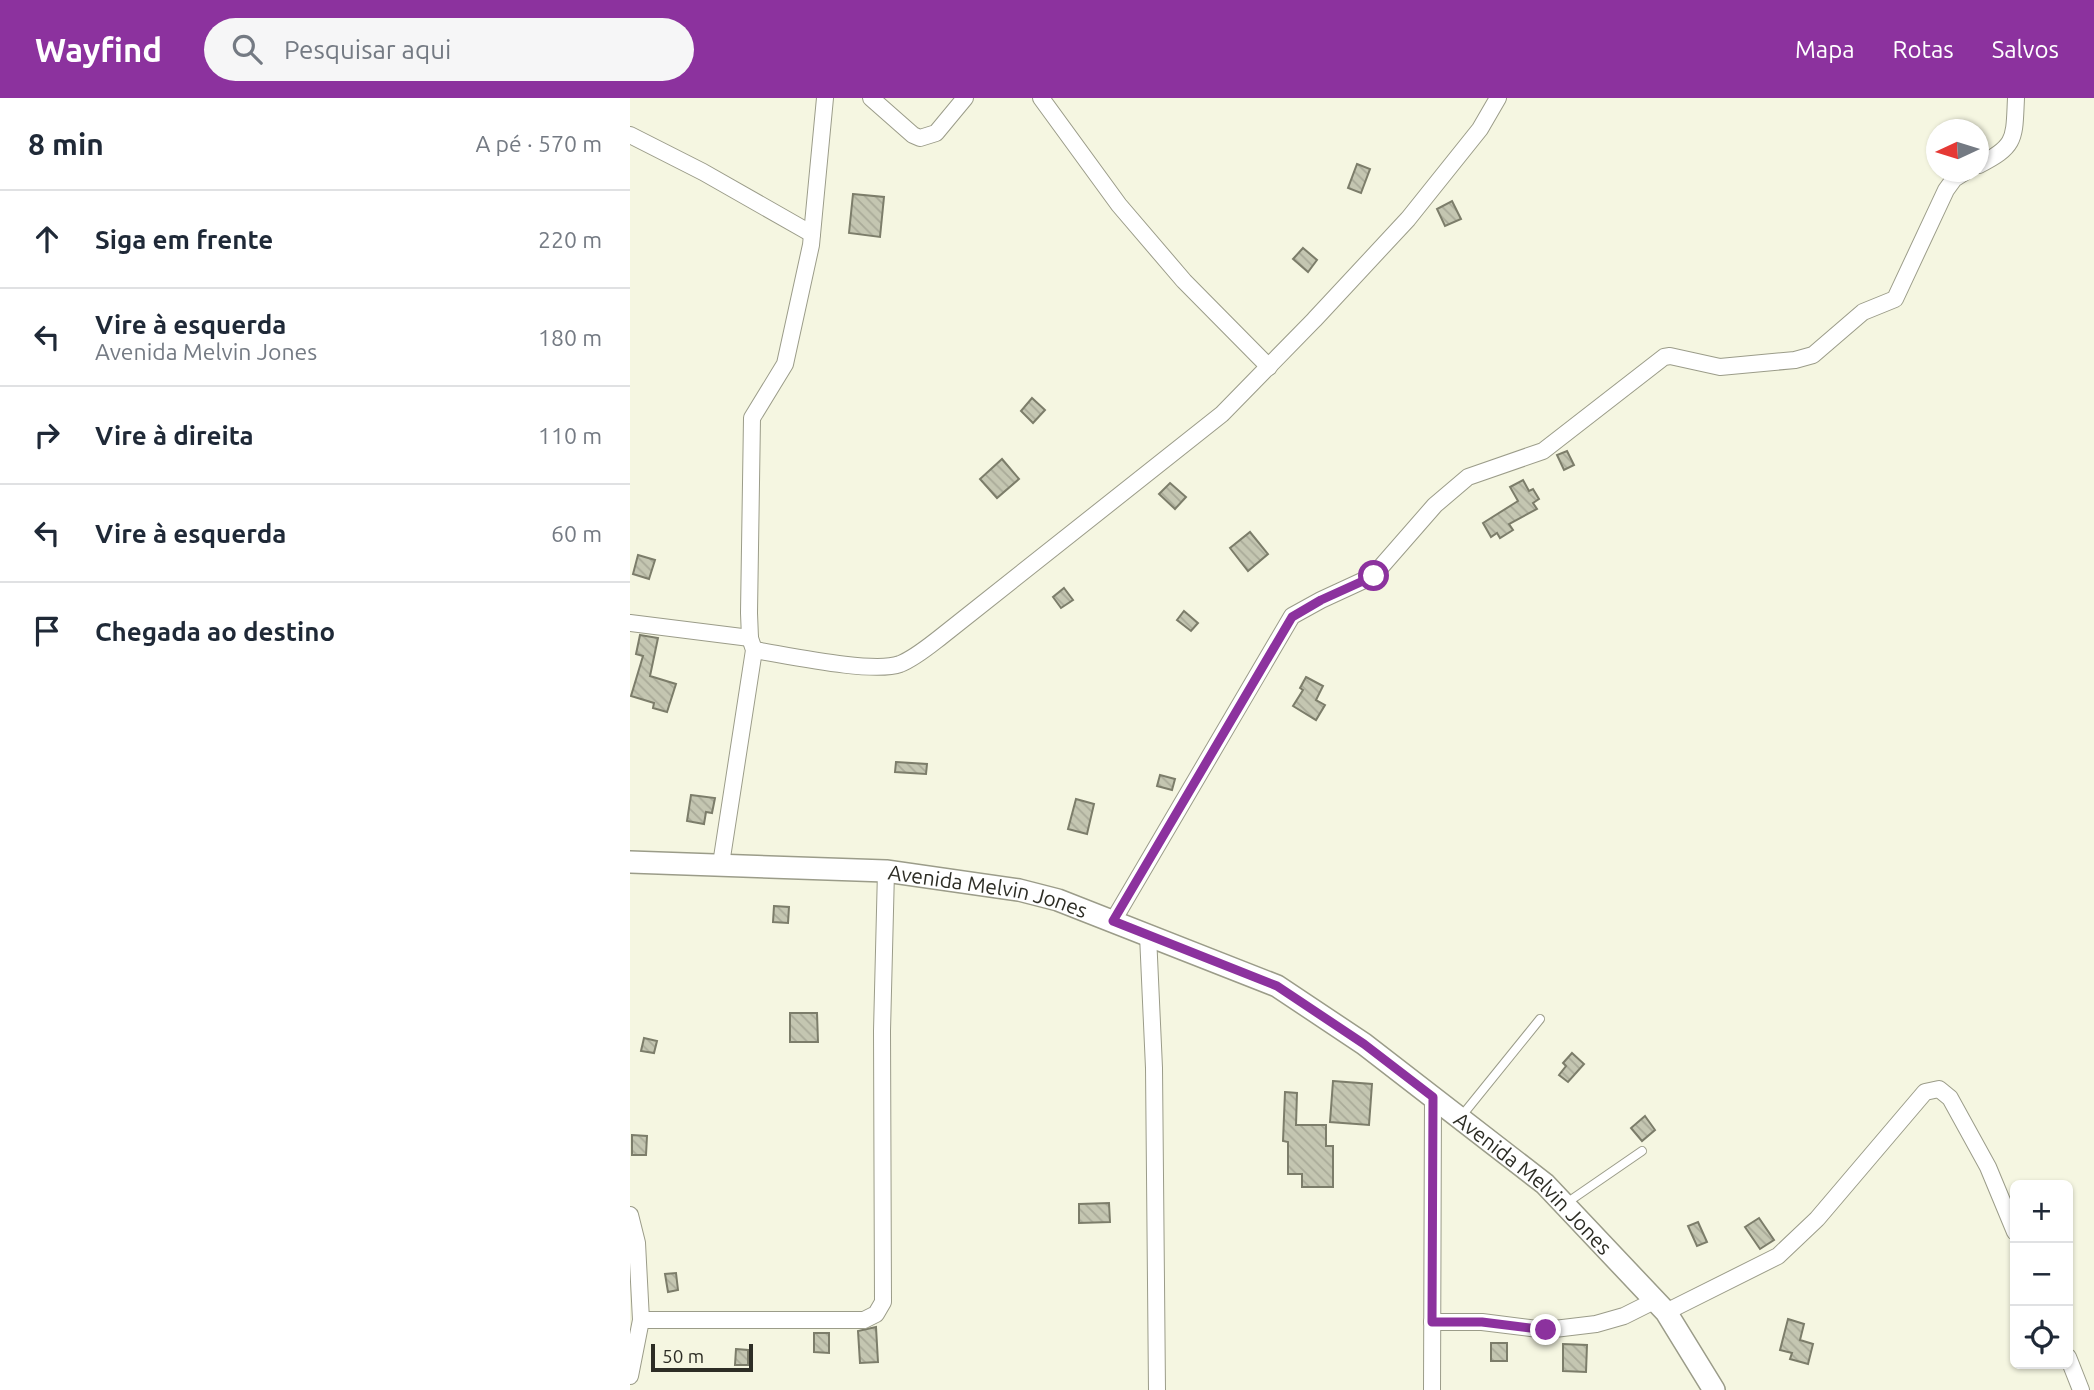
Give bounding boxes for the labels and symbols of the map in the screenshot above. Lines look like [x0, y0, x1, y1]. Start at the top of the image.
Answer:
north arrow [1926, 119, 1989, 182]
route start [1358, 560, 1389, 591]
street label: Avenida Melvin Jones [887, 859, 1091, 922]
street label: Avenida Melvin Jones [1450, 1107, 1617, 1259]
route end [1530, 1314, 1561, 1345]
scale bar [651, 1341, 752, 1373]

